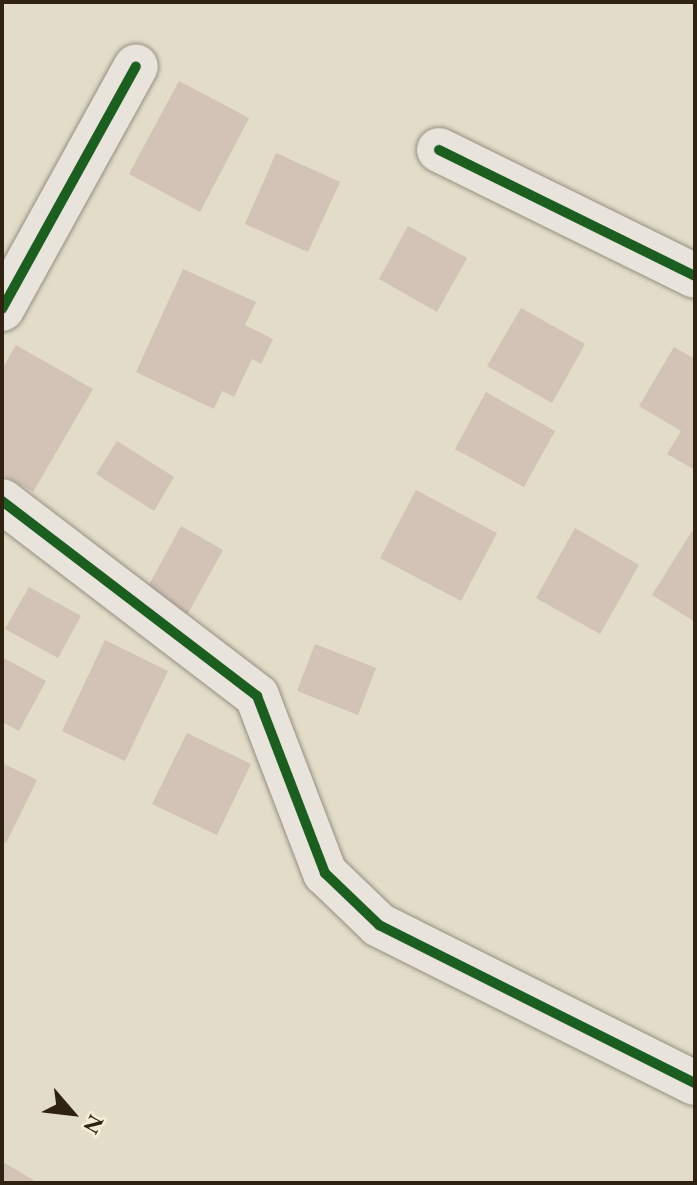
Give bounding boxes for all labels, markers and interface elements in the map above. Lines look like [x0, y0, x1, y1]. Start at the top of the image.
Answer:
north arrow [32, 1073, 112, 1153]
text: N [77, 1110, 111, 1139]

